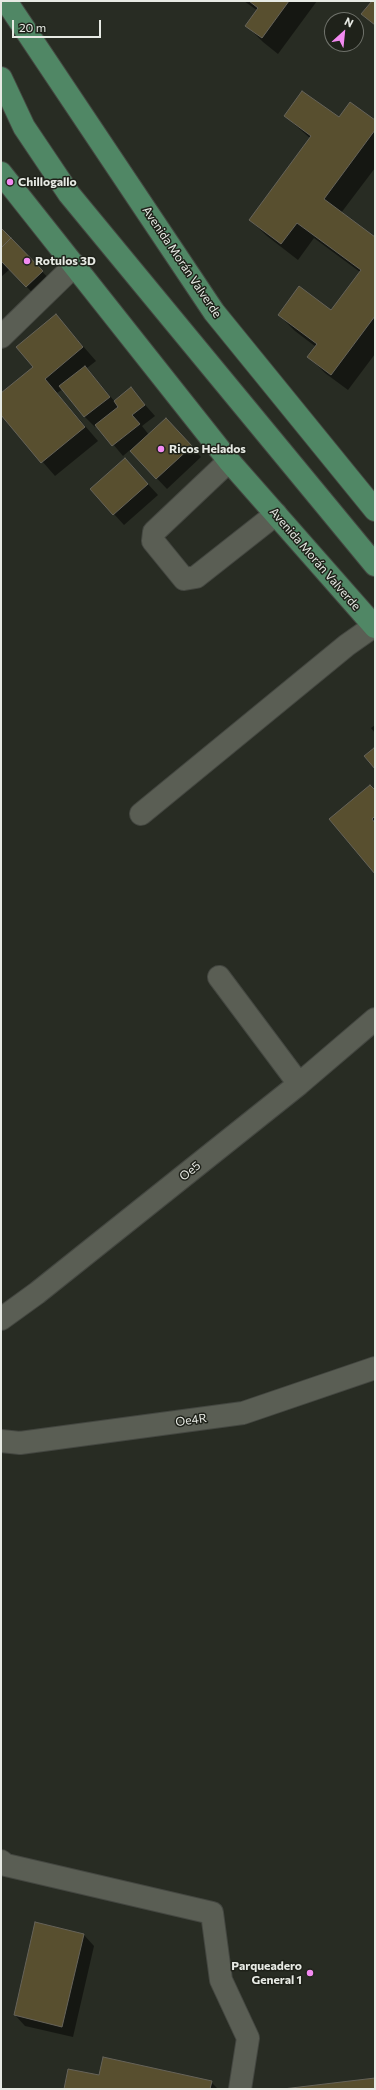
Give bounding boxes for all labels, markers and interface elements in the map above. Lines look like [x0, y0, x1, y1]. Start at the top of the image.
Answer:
scale bar [14, 12, 103, 38]
north arrow [324, 12, 364, 52]
text: N [343, 14, 356, 29]
text: 20 m [19, 20, 46, 34]
place label: Chillogallo [18, 175, 77, 189]
marker: Chillogallo [5, 177, 15, 187]
street label: Avenida Morán Valverde [139, 204, 225, 320]
place label: Rotulos 3D [35, 254, 96, 268]
marker: Rotulos 3D [22, 256, 32, 266]
place label: Ricos Helados [169, 442, 246, 456]
marker: Ricos Helados [156, 444, 166, 454]
street label: Avenida Morán Valverde [266, 505, 364, 613]
street label: Oe5 [177, 1158, 203, 1184]
street label: Oe4R [174, 1411, 208, 1429]
place label: Parqueadero General 1 [231, 1959, 302, 1987]
marker: Parqueadero General 1 [305, 1968, 315, 1978]

